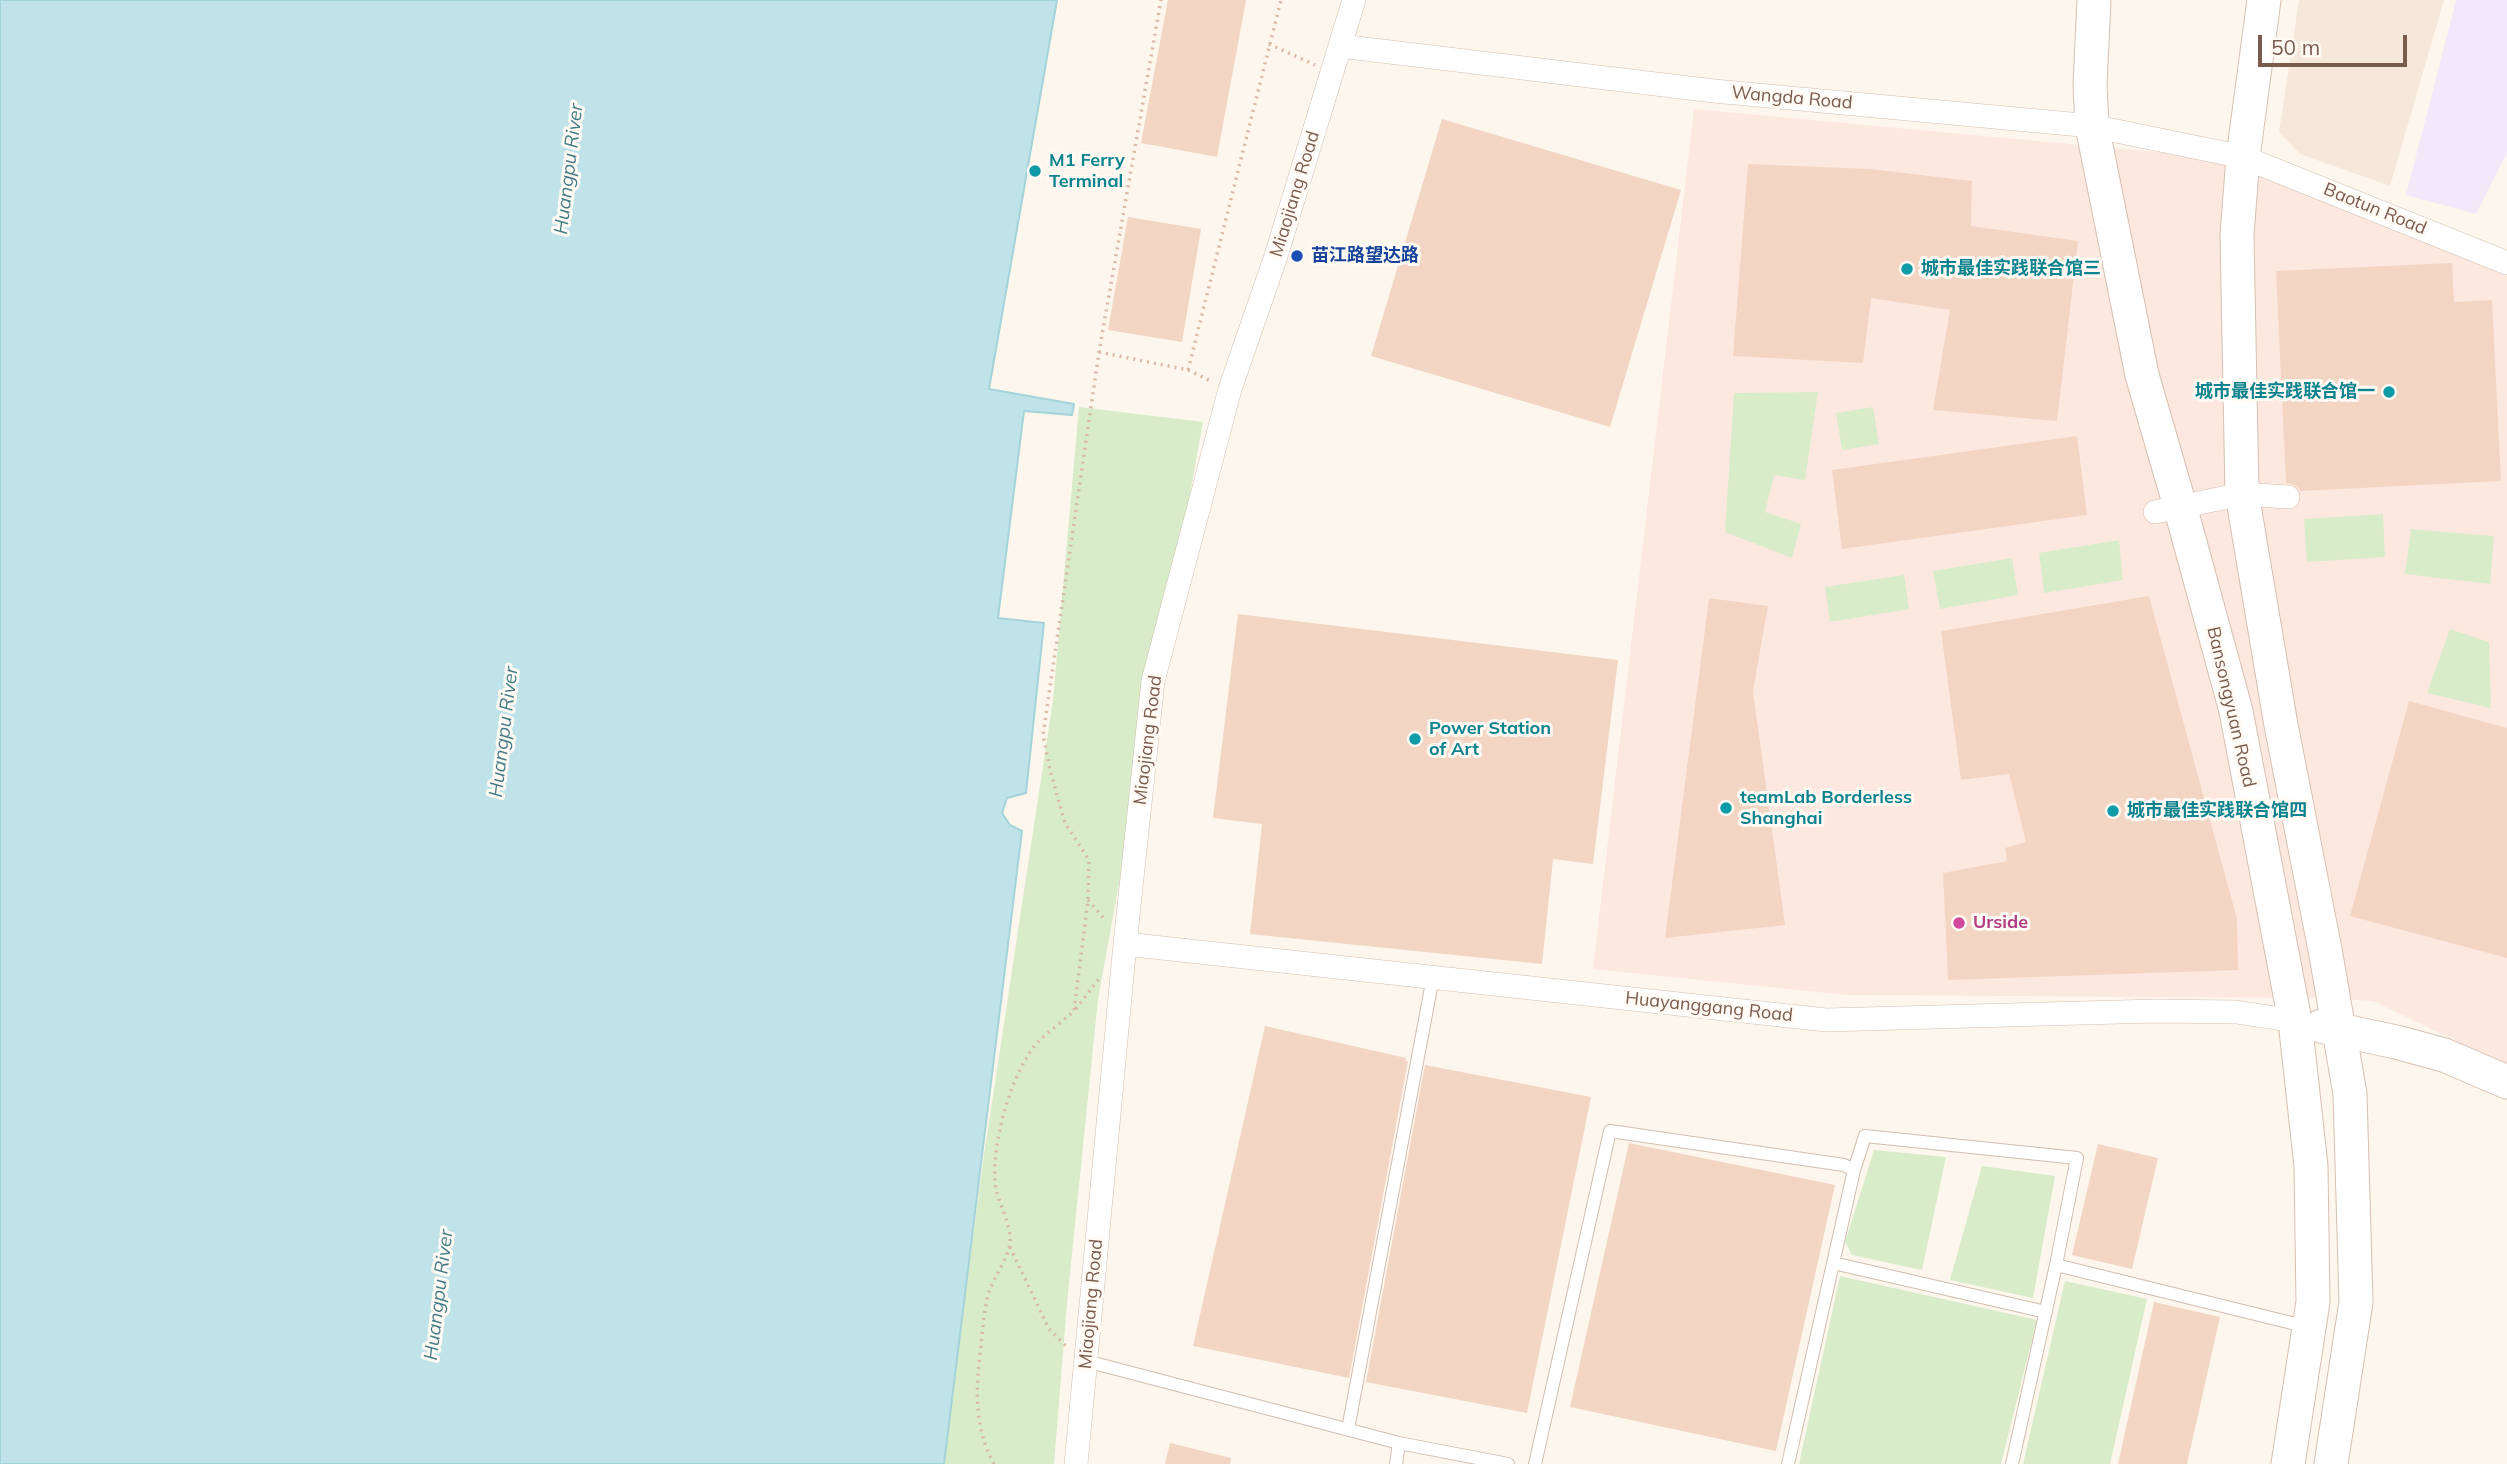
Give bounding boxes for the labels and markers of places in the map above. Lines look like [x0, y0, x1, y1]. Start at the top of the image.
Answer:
place label: M1 Ferry Terminal [1049, 150, 1125, 192]
marker: M1 Ferry Terminal [1027, 163, 1043, 179]
place label: 苗江路望达路 [1311, 245, 1419, 267]
marker: 苗江路望达路 [1289, 248, 1305, 264]
place label: 城市最佳实践联合馆三 [1921, 258, 2101, 280]
marker: 城市最佳实践联合馆三 [1899, 261, 1915, 277]
place label: 城市最佳实践联合馆一 [2195, 381, 2375, 403]
marker: 城市最佳实践联合馆一 [2381, 384, 2397, 400]
place label: Power Station of Art [1429, 718, 1551, 760]
marker: Power Station of Art [1407, 731, 1423, 747]
place label: teamLab Borderless Shanghai [1740, 787, 1912, 830]
marker: teamLab Borderless Shanghai [1718, 800, 1734, 816]
place label: 城市最佳实践联合馆四 [2127, 800, 2307, 822]
marker: 城市最佳实践联合馆四 [2105, 803, 2121, 819]
place label: Urside [1973, 912, 2028, 934]
marker: Urside [1951, 915, 1967, 931]

